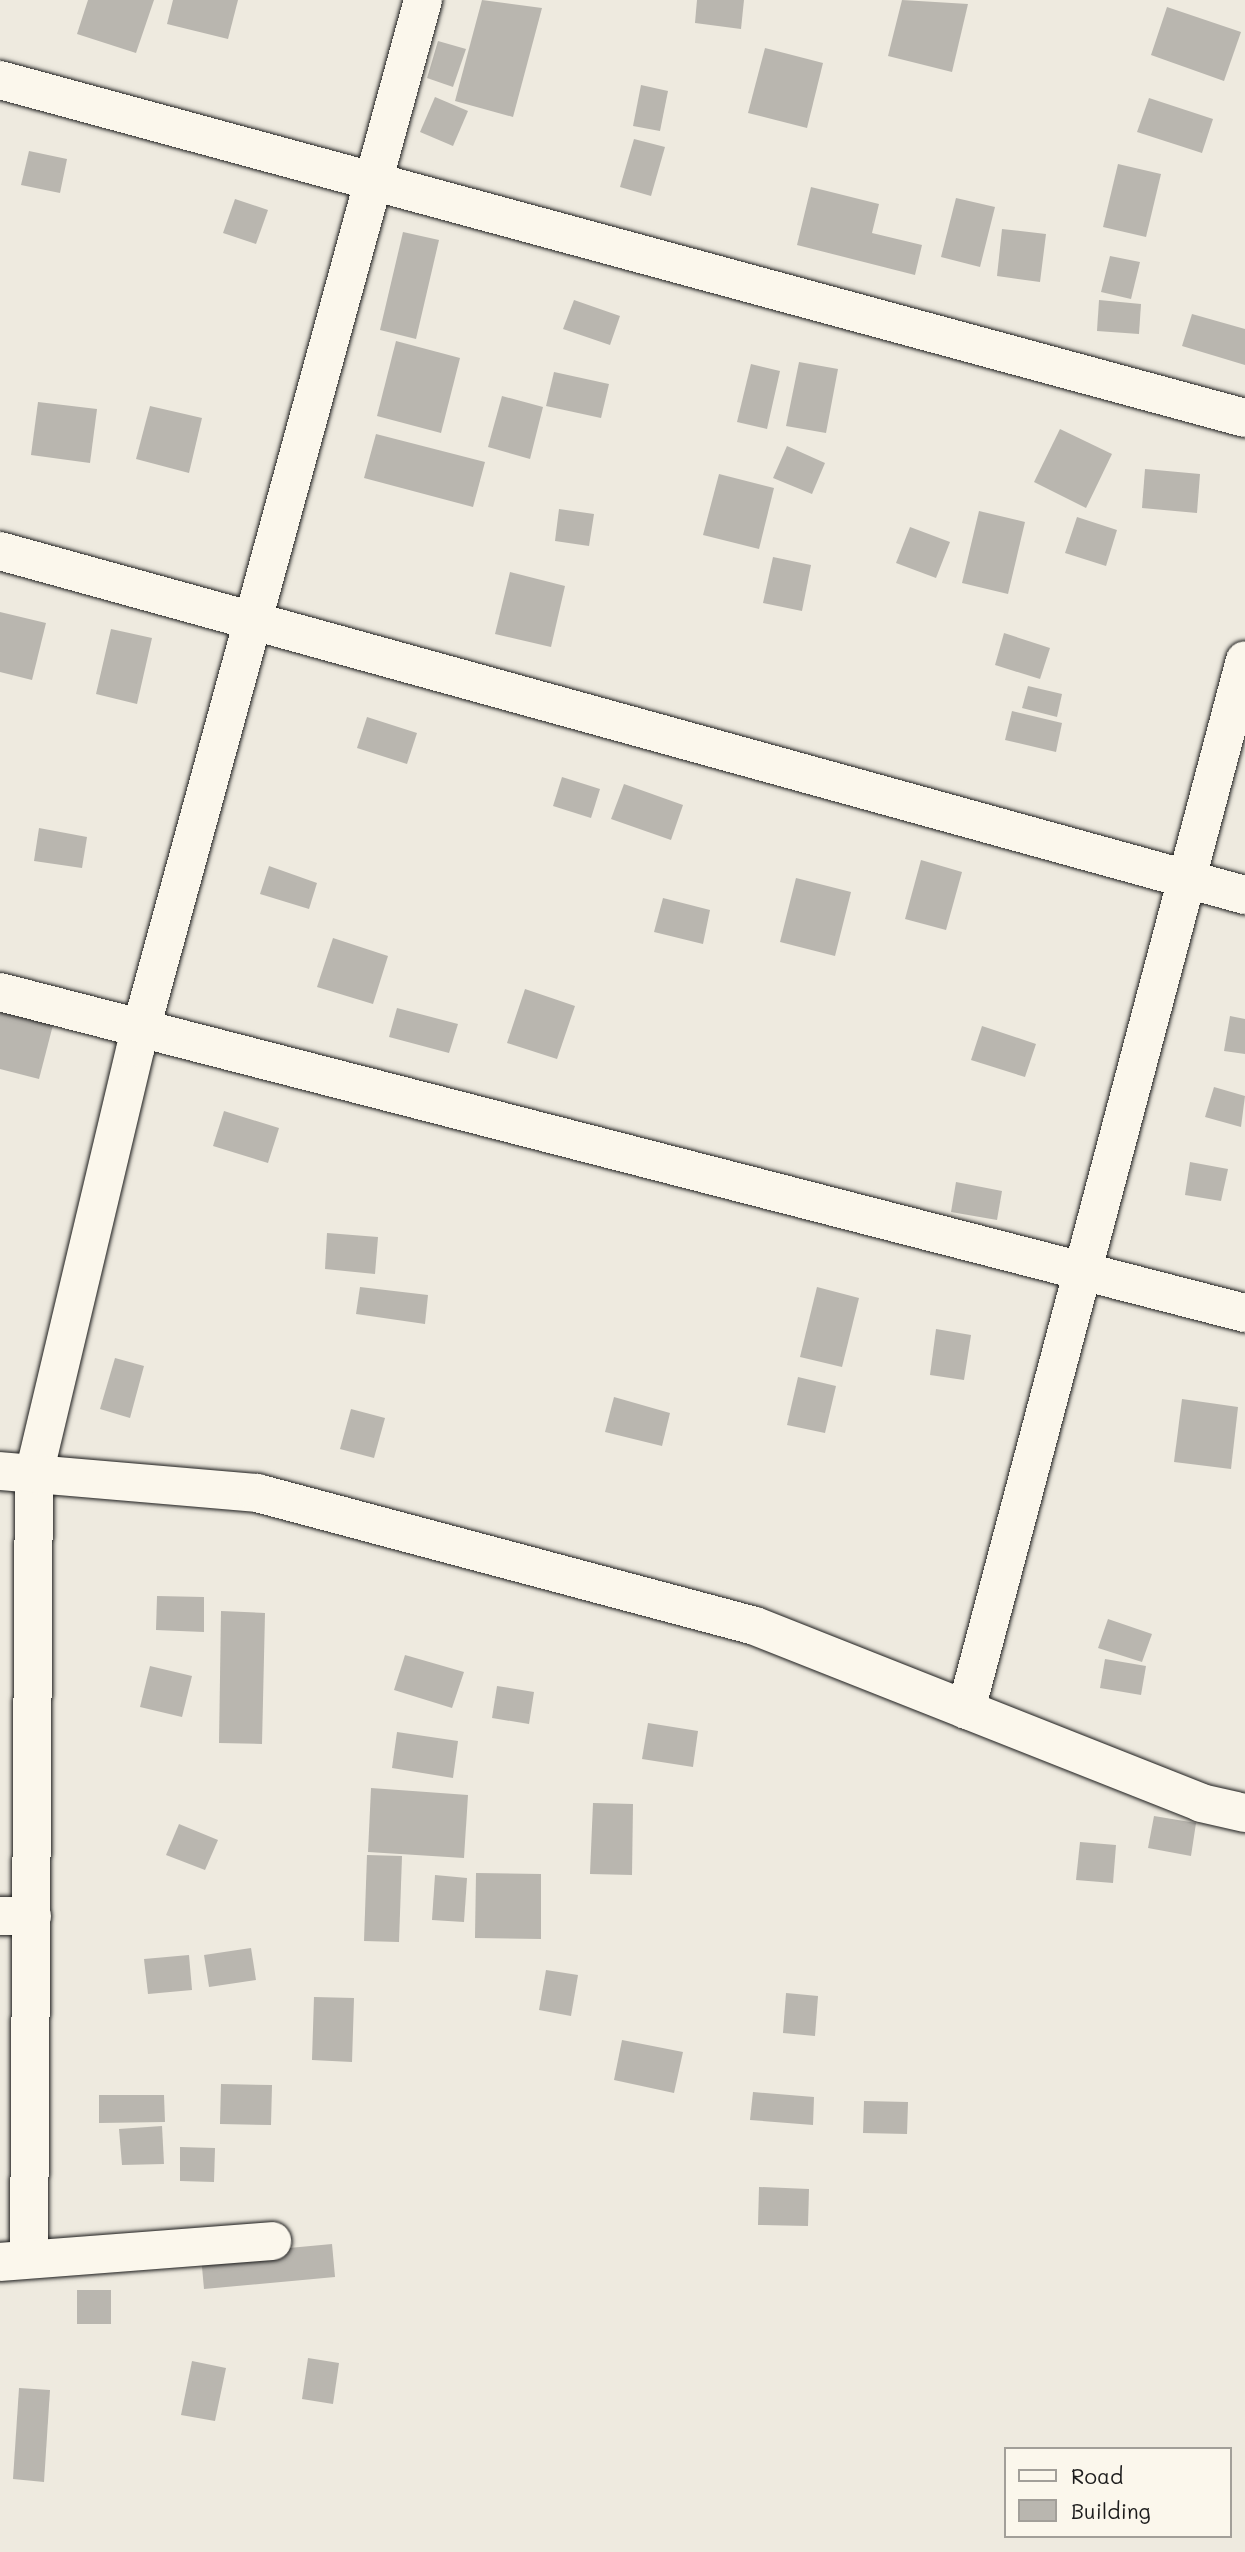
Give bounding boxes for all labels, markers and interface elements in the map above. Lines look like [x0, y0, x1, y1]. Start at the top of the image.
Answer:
legend [1004, 2447, 1231, 2538]
text: Road [1071, 2462, 1123, 2489]
text: Building [1071, 2497, 1151, 2524]

